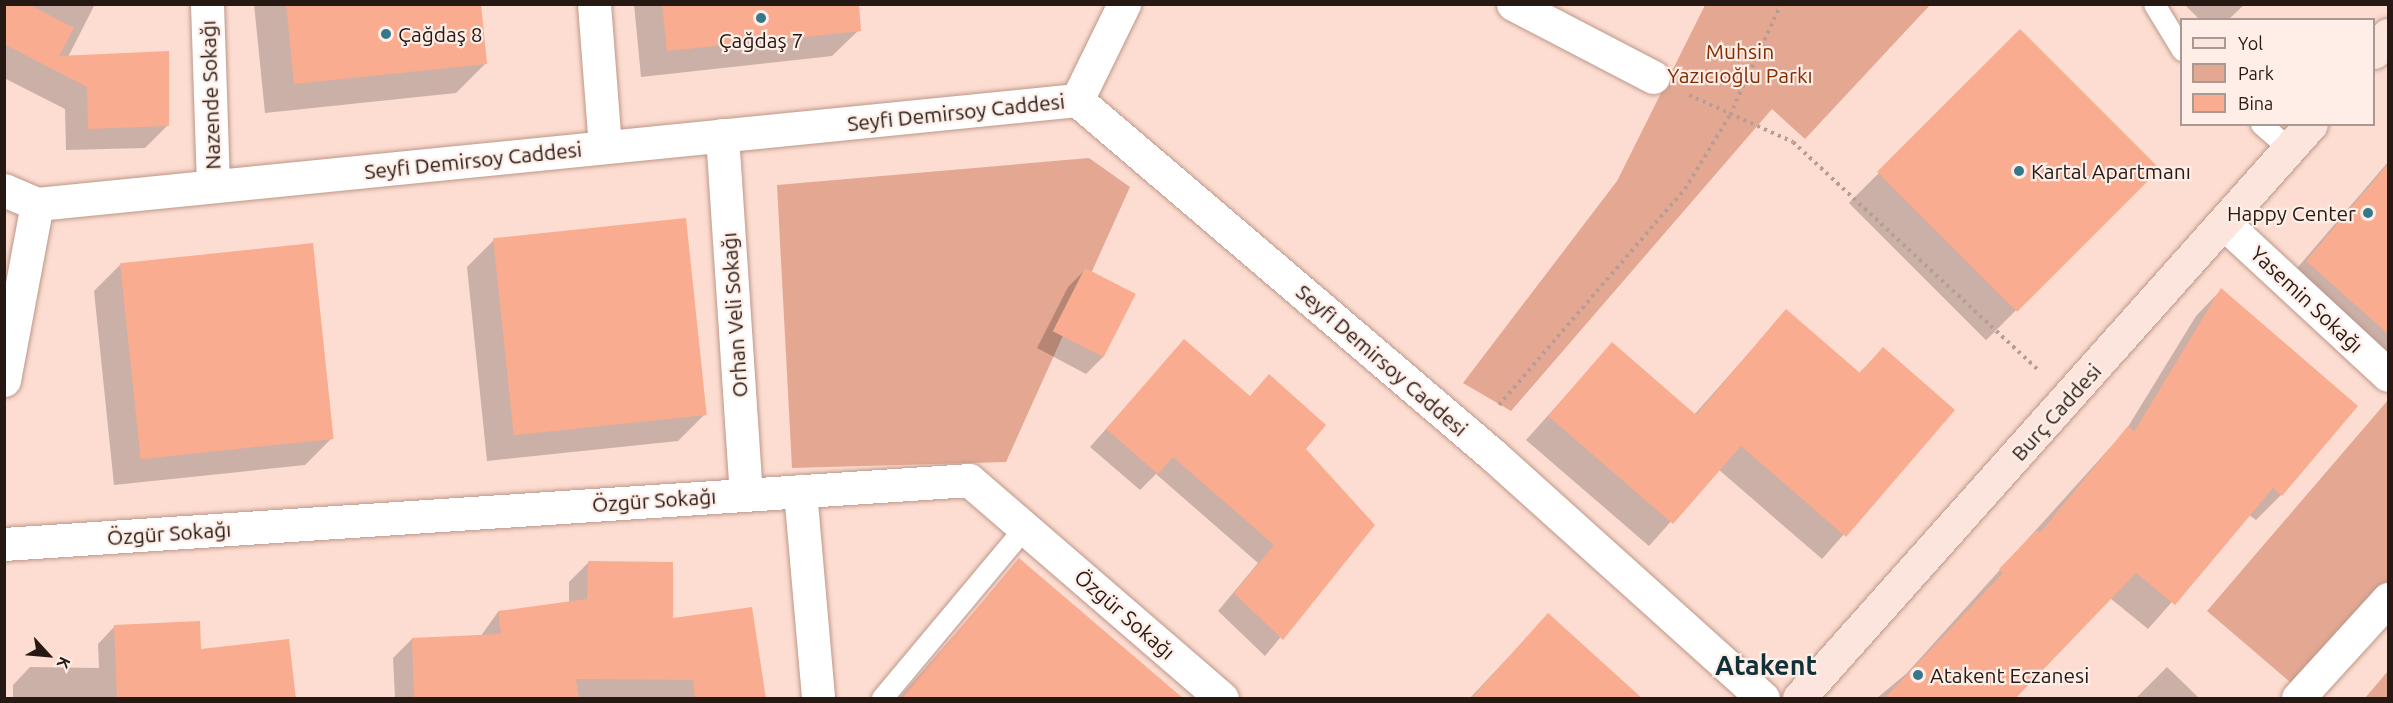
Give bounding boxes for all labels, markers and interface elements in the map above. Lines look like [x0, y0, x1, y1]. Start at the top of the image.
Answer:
marker: Çağdaş 7 [754, 11, 768, 25]
legend [2180, 18, 2375, 126]
street label: Nazende Sokağı [195, 20, 225, 170]
place label: Çağdaş 8 [398, 21, 483, 47]
marker: Çağdaş 8 [379, 27, 393, 41]
place label: Çağdaş 7 [719, 27, 803, 53]
text: Yol [2238, 33, 2263, 53]
park label: Muhsin Yazıcıoğlu Parkı [1667, 38, 1813, 88]
text: Park [2238, 63, 2274, 83]
street label: Seyfi Demirsoy Caddesi [846, 88, 1066, 136]
text: Bina [2238, 93, 2273, 113]
street label: Seyfi Demirsoy Caddesi [363, 136, 583, 184]
place label: Kartal Apartmanı [2031, 158, 2191, 184]
marker: Kartal Apartmanı [2012, 164, 2026, 178]
place label: Happy Center [2227, 200, 2356, 226]
marker: Happy Center [2361, 206, 2375, 220]
street label: Orhan Veli Sokağı [716, 232, 752, 398]
street label: Yasemin Sokağı [2245, 240, 2369, 358]
street label: Seyfi Demirsoy Caddesi [1291, 279, 1473, 441]
street label: Burç Caddesi [2006, 358, 2106, 466]
street label: Özgür Sokağı [591, 483, 717, 517]
street label: Özgür Sokağı [106, 516, 232, 550]
street label: Özgür Sokağı [1070, 564, 1180, 664]
north arrow [18, 625, 78, 685]
district label: Atakent [1715, 650, 1817, 682]
text: K [54, 654, 75, 672]
place label: Atakent Eczanesi [1930, 662, 2089, 688]
marker: Atakent Eczanesi [1911, 668, 1925, 682]

